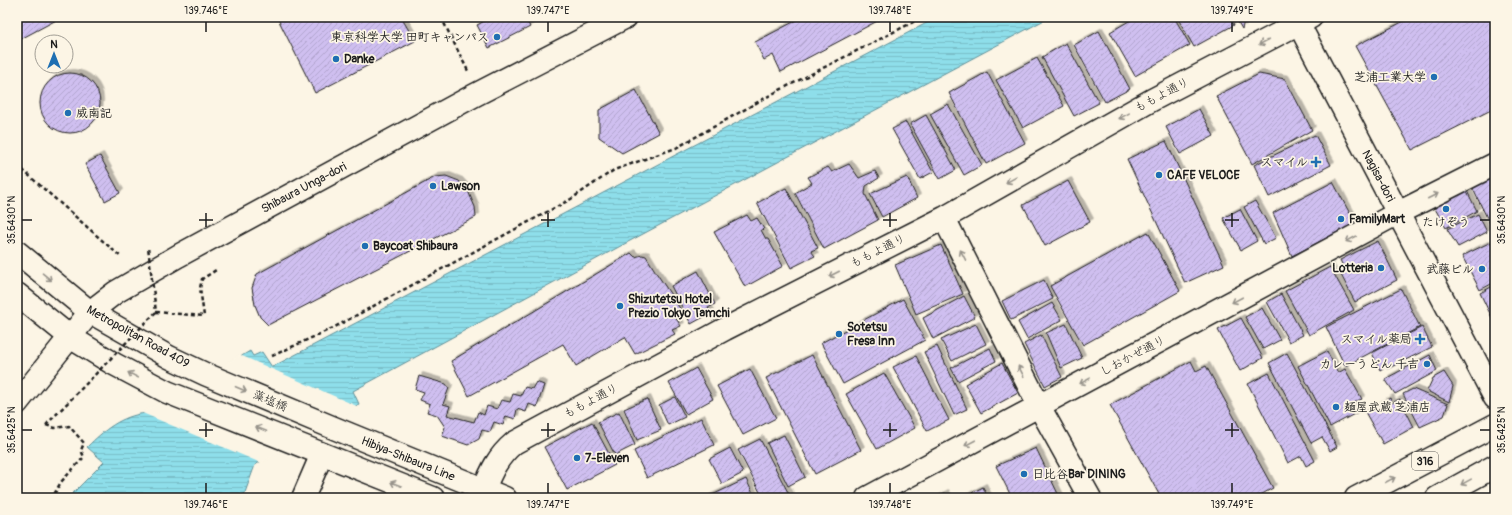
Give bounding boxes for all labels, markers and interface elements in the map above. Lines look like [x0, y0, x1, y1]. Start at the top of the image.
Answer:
text: 139.746°E [184, 5, 228, 17]
text: 139.747°E [527, 5, 569, 17]
text: 139.748°E [869, 5, 911, 17]
text: 139.749°E [1211, 5, 1253, 17]
place label: 東京科学大学 田町キャンパス [331, 30, 489, 45]
marker: 東京科学大学 田町キャンパス [492, 32, 502, 42]
north arrow [34, 34, 74, 74]
text: N [50, 38, 58, 51]
one-way arrow [1258, 38, 1270, 46]
place label: Danke [344, 52, 376, 67]
marker: Danke [331, 54, 341, 64]
place label: 芝浦工業大学 [1354, 70, 1426, 85]
marker: 芝浦工業大学 [1429, 72, 1439, 82]
street label: ももよ通り [1132, 74, 1192, 116]
place label: 威南記 [76, 106, 112, 121]
marker: 威南記 [63, 108, 73, 118]
one-way arrow [1118, 113, 1130, 121]
street label: Nagisa-dori [1358, 148, 1398, 204]
place label: スマイル [1260, 155, 1308, 170]
marker: スマイル [1311, 157, 1321, 167]
street label: Shibaura Unga-dori [259, 159, 349, 217]
place label: CAFE VELOCE [1167, 168, 1240, 183]
marker: CAFE VELOCE [1154, 170, 1164, 180]
one-way arrow [1005, 176, 1017, 184]
place label: Lawson [441, 179, 480, 194]
marker: Lawson [428, 181, 438, 191]
one-way arrow [1426, 192, 1438, 199]
text: 35.6430°N [6, 196, 18, 244]
text: 35.6430°N [1496, 196, 1508, 244]
marker: たけぞう [1441, 204, 1451, 214]
place label: FamilyMart [1349, 212, 1406, 227]
marker: FamilyMart [1336, 214, 1346, 224]
place label: たけぞう [1422, 215, 1470, 230]
street label: ももよ通り [848, 231, 908, 271]
one-way arrow [1345, 235, 1357, 243]
place label: Baycoat Shibaura [373, 239, 458, 254]
marker: Baycoat Shibaura [360, 241, 370, 251]
one-way arrow [959, 249, 966, 261]
place label: Lotteria [1332, 261, 1373, 276]
place label: 武藤ビル [1426, 262, 1474, 277]
marker: Lotteria [1376, 263, 1386, 273]
marker: 武藤ビル [1477, 264, 1487, 274]
one-way arrow [829, 271, 841, 278]
one-way arrow [42, 273, 52, 282]
place label: Shizutetsu Hotel Prezio Tokyo Tamchi [628, 292, 730, 321]
one-way arrow [1231, 297, 1243, 304]
marker: Shizutetsu Hotel Prezio Tokyo Tamchi [615, 301, 625, 311]
street label: Metropolitan Road 409 [84, 302, 192, 372]
place label: Sotetsu Fresa Inn [847, 320, 895, 349]
marker: Sotetsu Fresa Inn [834, 329, 844, 339]
street label: しおかぜ通り [1098, 332, 1168, 380]
place label: スマイル薬局 [1340, 332, 1412, 347]
marker: スマイル薬局 [1415, 334, 1425, 344]
place label: カレーうどん 千吉 [1319, 357, 1419, 372]
marker: カレーうどん 千吉 [1422, 359, 1432, 369]
one-way arrow [1017, 365, 1025, 377]
one-way arrow [127, 370, 139, 378]
one-way arrow [1079, 378, 1091, 386]
street label: ももよ通り [561, 380, 621, 422]
one-way arrow [234, 386, 246, 393]
street label: 藻塩橋 [250, 387, 290, 415]
place label: 麺屋武蔵 芝浦店 [1344, 400, 1431, 415]
marker: 麺屋武蔵 芝浦店 [1331, 402, 1341, 412]
text: 35.6425°N [6, 406, 18, 453]
text: 35.6425°N [1496, 406, 1508, 453]
one-way arrow [256, 425, 268, 433]
street label: Hibiya-Shibaura Line [359, 433, 457, 485]
one-way arrow [964, 439, 976, 447]
place label: 7-Eleven [585, 451, 630, 466]
road number: 316 [1412, 452, 1438, 470]
marker: 7-Eleven [572, 453, 582, 463]
place label: 日比谷Bar DINING [1032, 467, 1126, 482]
marker: 日比谷Bar DINING [1019, 469, 1029, 479]
one-way arrow [1384, 475, 1396, 483]
one-way arrow [391, 479, 403, 487]
one-way arrow [1460, 479, 1472, 486]
text: 139.746°E [184, 499, 228, 511]
text: 139.747°E [527, 499, 569, 511]
text: 139.748°E [869, 499, 911, 511]
text: 139.749°E [1211, 499, 1253, 511]

